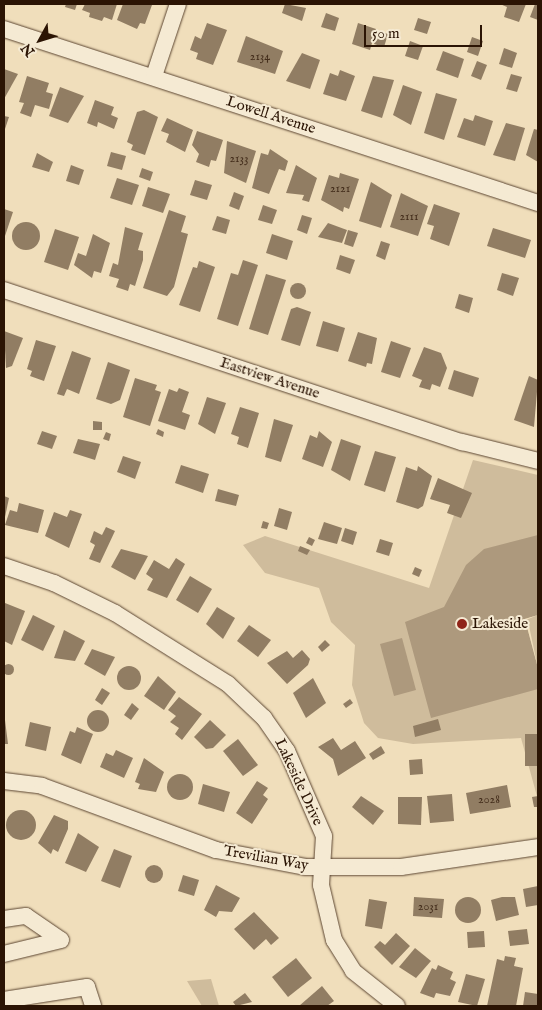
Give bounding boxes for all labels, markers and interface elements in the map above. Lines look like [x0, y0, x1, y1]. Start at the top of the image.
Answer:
north arrow [15, 15, 65, 65]
scale bar [367, 15, 484, 47]
text: 50 m [372, 24, 400, 43]
text: N [18, 39, 39, 60]
house number: 2134 [250, 50, 270, 64]
street label: Lowell Avenue [224, 92, 318, 138]
house number: 2133 [229, 152, 249, 166]
house number: 2121 [330, 182, 350, 196]
house number: 2111 [399, 210, 419, 224]
street label: Eastview Avenue [218, 353, 322, 403]
place label: Lakeside [472, 615, 528, 633]
marker: Lakeside [456, 618, 468, 630]
street label: Lakeside Drive [271, 735, 327, 829]
house number: 2028 [478, 793, 500, 807]
street label: Trevilian Way [222, 842, 310, 874]
house number: 2031 [418, 900, 438, 914]

